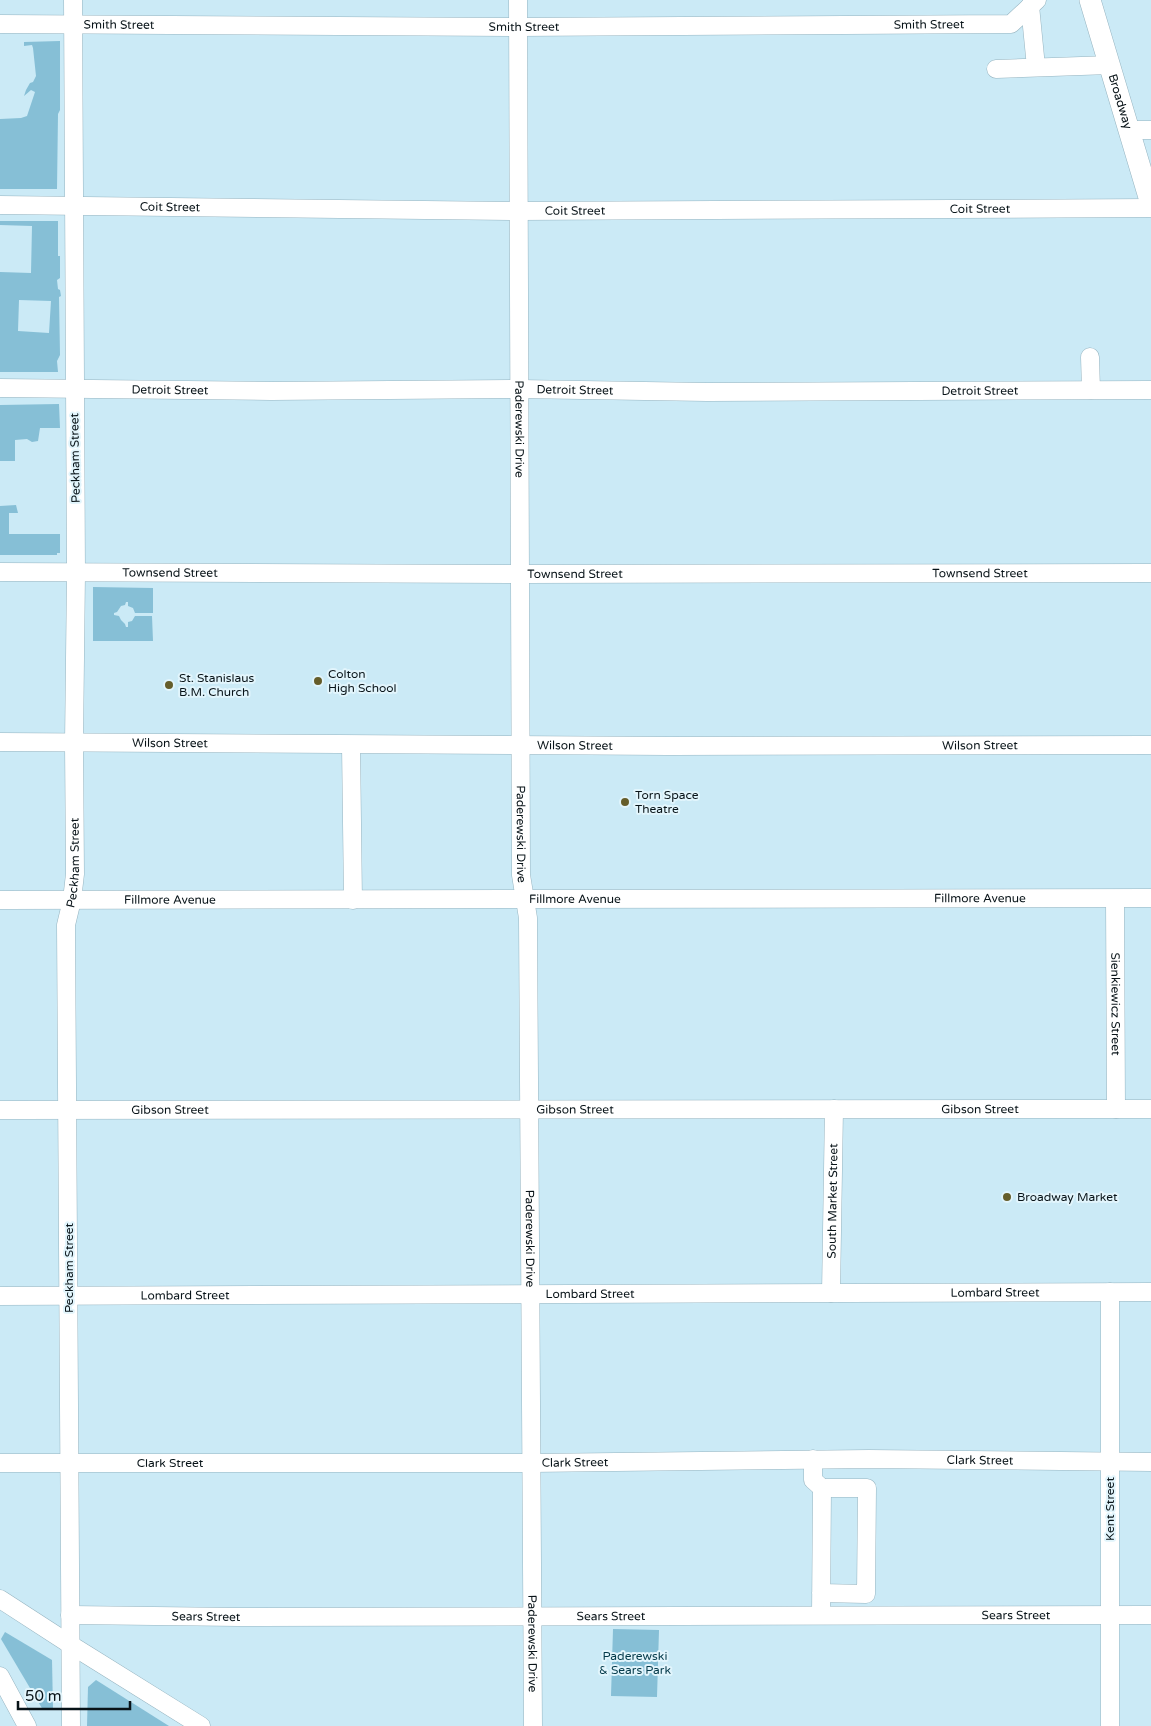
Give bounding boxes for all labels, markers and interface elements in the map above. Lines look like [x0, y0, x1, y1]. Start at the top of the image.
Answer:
street label: Smith Street [84, 17, 155, 32]
street label: Smith Street [894, 17, 965, 32]
street label: Smith Street [489, 20, 560, 34]
street label: Broadway [1106, 72, 1135, 131]
street label: Coit Street [140, 200, 201, 214]
street label: Coit Street [950, 202, 1011, 216]
street label: Coit Street [545, 204, 606, 218]
street label: Paderewski Drive [512, 380, 527, 478]
street label: Detroit Street [131, 382, 209, 397]
street label: Detroit Street [536, 382, 614, 398]
street label: Detroit Street [941, 384, 1019, 398]
street label: Peckham Street [67, 412, 83, 503]
street label: Townsend Street [122, 565, 218, 580]
street label: Townsend Street [932, 566, 1028, 580]
street label: Townsend Street [527, 567, 623, 581]
place label: Colton High School [328, 667, 397, 695]
place label: St. Stanislaus B.M. Church [179, 671, 254, 699]
marker: Colton High School [312, 675, 324, 687]
marker: St. Stanislaus B.M. Church [163, 679, 175, 691]
street label: Wilson Street [132, 736, 208, 750]
street label: Wilson Street [537, 738, 613, 753]
street label: Wilson Street [942, 738, 1018, 752]
street label: Paderewski Drive [514, 785, 529, 884]
place label: Torn Space Theatre [635, 788, 699, 816]
marker: Torn Space Theatre [619, 796, 631, 808]
street label: Peckham Street [63, 817, 82, 909]
street label: Fillmore Avenue [934, 891, 1026, 905]
street label: Fillmore Avenue [529, 892, 621, 906]
street label: Fillmore Avenue [124, 893, 216, 907]
street label: Sienkiewicz Street [1108, 952, 1123, 1056]
street label: Gibson Street [536, 1102, 614, 1117]
street label: Gibson Street [941, 1102, 1019, 1116]
street label: Gibson Street [131, 1103, 209, 1117]
street label: South Market Street [825, 1143, 840, 1259]
street label: Paderewski Drive [523, 1190, 537, 1287]
place label: Broadway Market [1017, 1190, 1118, 1204]
marker: Broadway Market [1001, 1191, 1013, 1203]
street label: Peckham Street [62, 1223, 76, 1313]
street label: Lombard Street [950, 1285, 1040, 1300]
street label: Lombard Street [545, 1287, 635, 1301]
street label: Lombard Street [140, 1288, 230, 1303]
street label: Clark Street [947, 1453, 1014, 1468]
street label: Clark Street [542, 1455, 609, 1470]
street label: Clark Street [137, 1456, 204, 1470]
street label: Kent Street [1103, 1477, 1117, 1541]
street label: Paderewski Drive [525, 1595, 540, 1692]
street label: Sears Street [982, 1608, 1051, 1622]
street label: Sears Street [172, 1609, 241, 1624]
street label: Sears Street [577, 1609, 646, 1623]
park label: Paderewski & Sears Park [599, 1649, 671, 1677]
scale bar [18, 1678, 130, 1710]
text: 50 m [25, 1687, 62, 1705]

